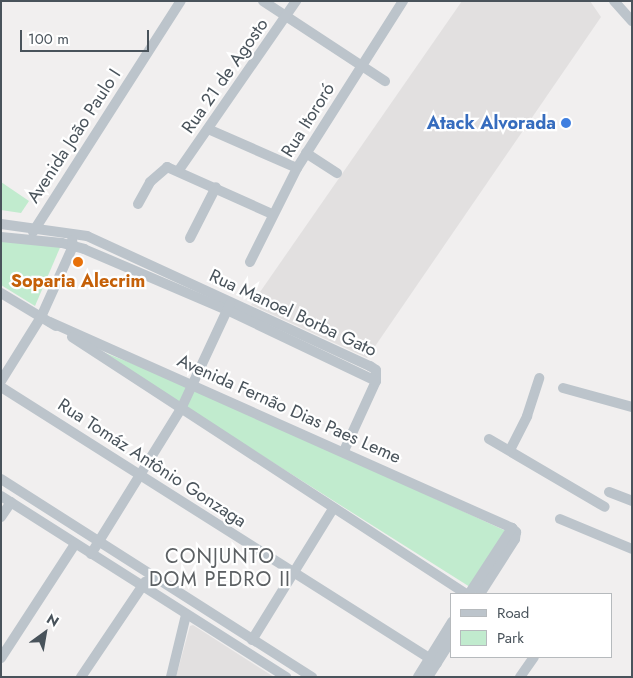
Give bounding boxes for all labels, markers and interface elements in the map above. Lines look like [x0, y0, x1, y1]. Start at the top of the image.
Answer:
street label: Rua 21 de Agosto [177, 14, 273, 138]
scale bar [22, 20, 151, 52]
text: 100 m [28, 28, 69, 50]
street label: Avenida João Paulo I [23, 65, 125, 207]
street label: Rua Itororó [277, 79, 339, 161]
place label: Atack Alvorada [427, 112, 556, 134]
marker: Atack Alvorada [560, 117, 572, 129]
marker: Soparia Alecrim [72, 256, 84, 268]
street label: Rua Manoel Borba Gato [206, 265, 380, 361]
place label: Soparia Alecrim [11, 270, 145, 292]
street label: Avenida Fernão Dias Paes Leme [174, 350, 404, 468]
street label: Rua Tomáz Antônio Gonzaga [54, 394, 250, 532]
district label: CONJUNTO DOM PEDRO II [148, 544, 292, 591]
legend [450, 593, 613, 658]
text: Road [497, 602, 529, 624]
north arrow [20, 608, 70, 658]
text: N [43, 609, 63, 632]
text: Park [497, 627, 524, 649]

